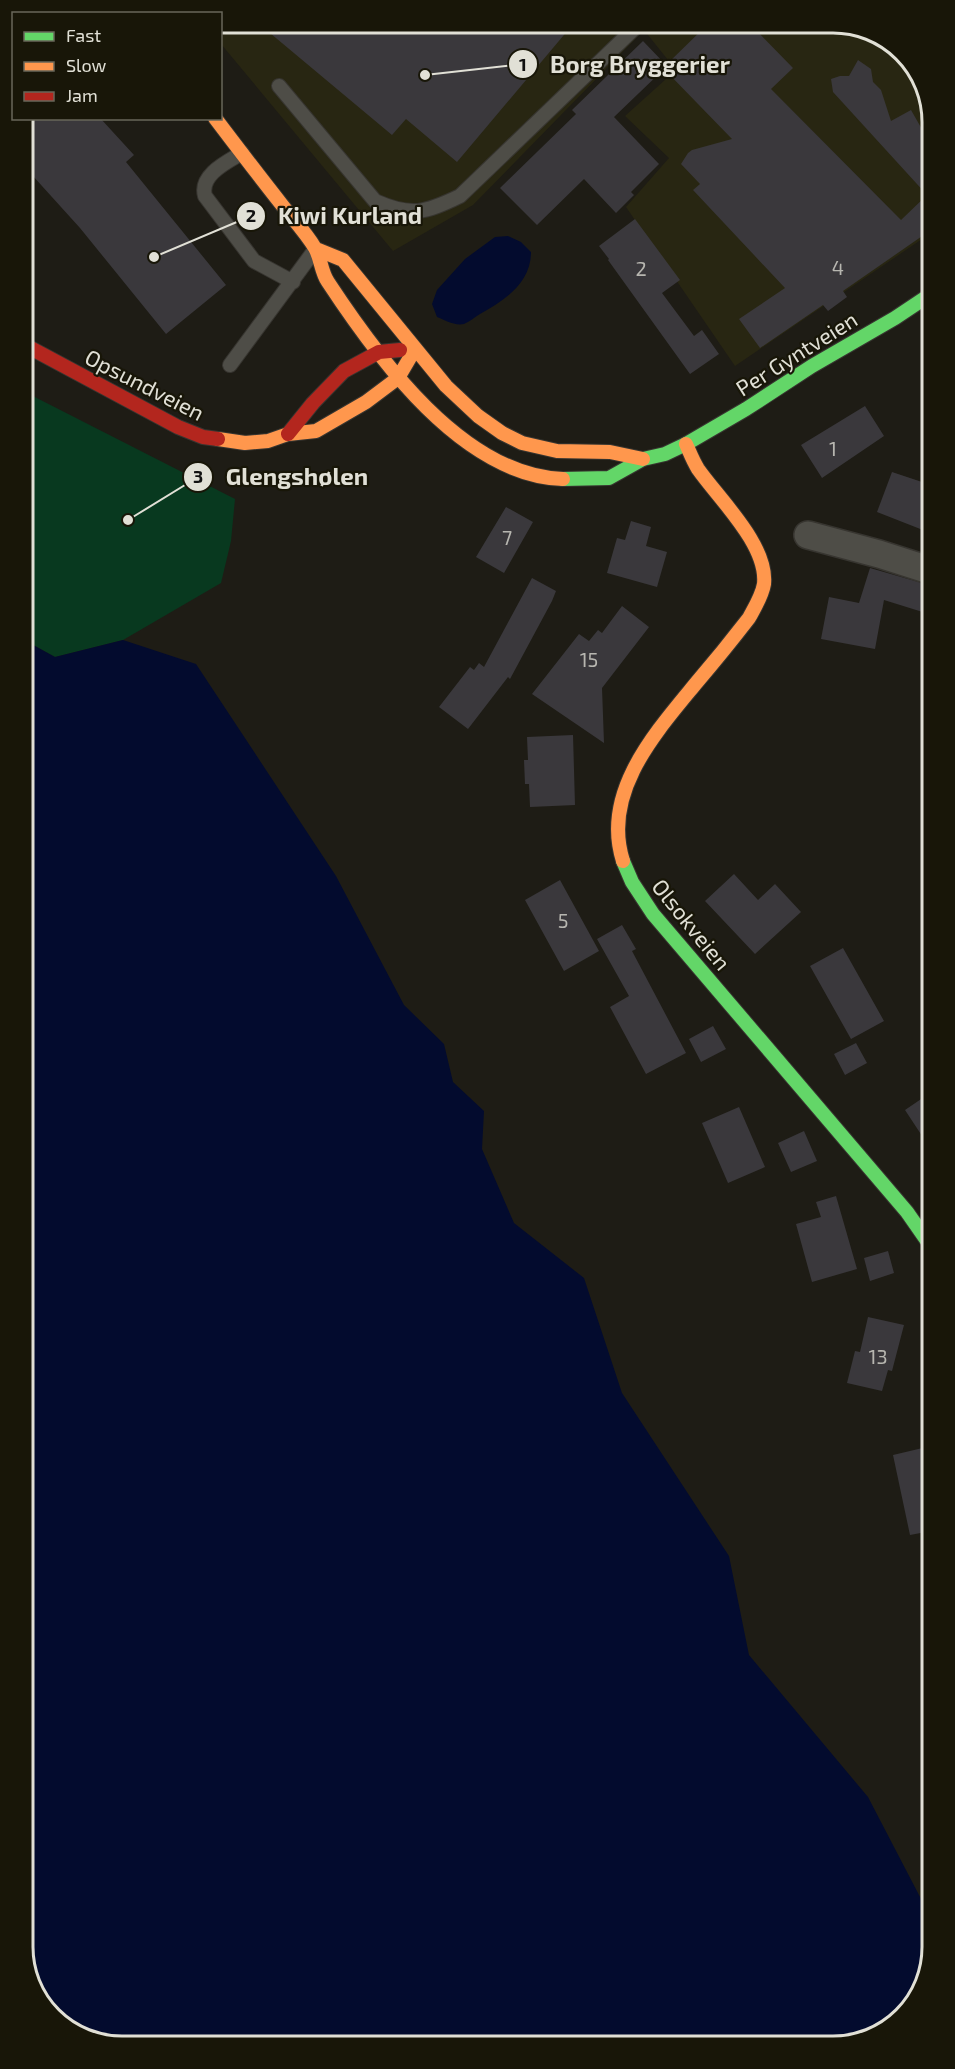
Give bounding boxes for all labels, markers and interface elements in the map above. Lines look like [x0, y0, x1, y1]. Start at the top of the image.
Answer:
legend [12, 12, 222, 120]
text: Fast [66, 24, 101, 46]
callout: Borg Bryggerier [508, 43, 742, 85]
text: Borg Bryggerier [550, 49, 731, 78]
text: 1 [519, 53, 527, 75]
text: Slow [66, 54, 107, 76]
text: Jam [66, 84, 98, 106]
callout: Kiwi Kurland [236, 195, 434, 237]
text: Kiwi Kurland [278, 200, 422, 229]
text: 2 [246, 204, 256, 226]
house number: 4 [832, 255, 844, 279]
house number: 2 [635, 256, 647, 280]
street label: Per Gyntveien [731, 305, 861, 401]
street label: Opsundveien [81, 343, 209, 425]
house number: 1 [829, 436, 837, 460]
callout: Glengshølen [183, 456, 380, 498]
text: Glengshølen [226, 461, 368, 490]
text: 3 [193, 465, 203, 487]
house number: 7 [502, 525, 512, 549]
house number: 15 [580, 647, 598, 671]
street label: Olsokveien [647, 873, 737, 975]
house number: 5 [558, 908, 568, 932]
house number: 13 [868, 1344, 888, 1368]

